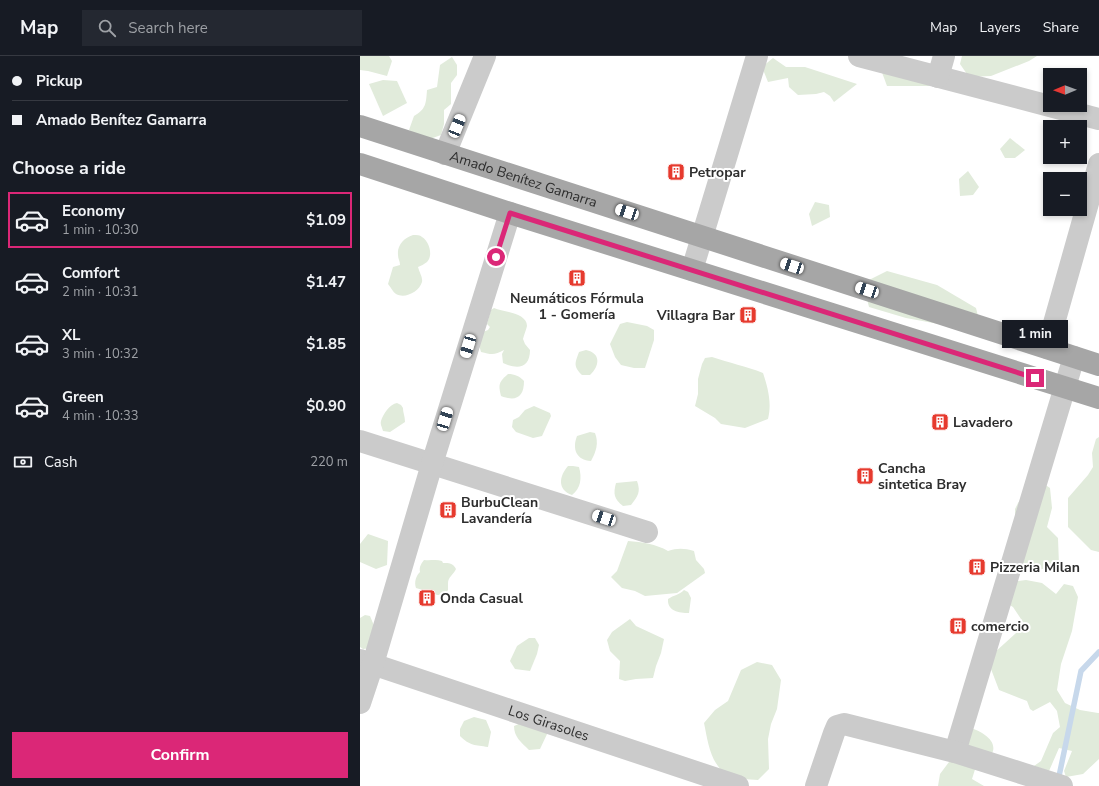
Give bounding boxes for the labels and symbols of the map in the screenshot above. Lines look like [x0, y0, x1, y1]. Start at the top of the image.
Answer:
north arrow [1043, 68, 1087, 112]
car [447, 113, 467, 139]
street label: Amado Benítez Gamarra [447, 147, 600, 212]
building icon: Petropar [666, 162, 686, 182]
place label: Petropar [689, 163, 746, 182]
car [614, 203, 640, 221]
route start [487, 248, 505, 266]
car [779, 257, 805, 275]
building icon: Neumáticos Fórmula 1 - Gomería [567, 268, 587, 288]
car [854, 281, 880, 299]
place label: Neumáticos Fórmula 1 - Gomería [510, 289, 644, 324]
building icon: Villagra Bar [738, 305, 758, 325]
place label: Villagra Bar [656, 306, 736, 325]
callout: 1 min [1002, 320, 1068, 348]
car [459, 333, 477, 359]
route end [1026, 369, 1044, 387]
car [436, 406, 454, 432]
building icon: Lavadero [930, 412, 950, 432]
place label: Lavadero [953, 413, 1013, 432]
place label: Cancha sintetica Bray [878, 459, 967, 494]
building icon: Cancha sintetica Bray [855, 466, 875, 486]
place label: BurbuClean Lavandería [461, 493, 538, 528]
building icon: BurbuClean Lavandería [438, 500, 458, 520]
car [591, 509, 617, 527]
building icon: Pizzeria Milan [967, 557, 987, 577]
place label: Pizzeria Milan [990, 558, 1080, 577]
building icon: Onda Casual [417, 588, 437, 608]
place label: Onda Casual [440, 589, 524, 608]
building icon: comercio [948, 616, 968, 636]
place label: comercio [971, 617, 1029, 636]
street label: Los Girasoles [506, 701, 592, 746]

